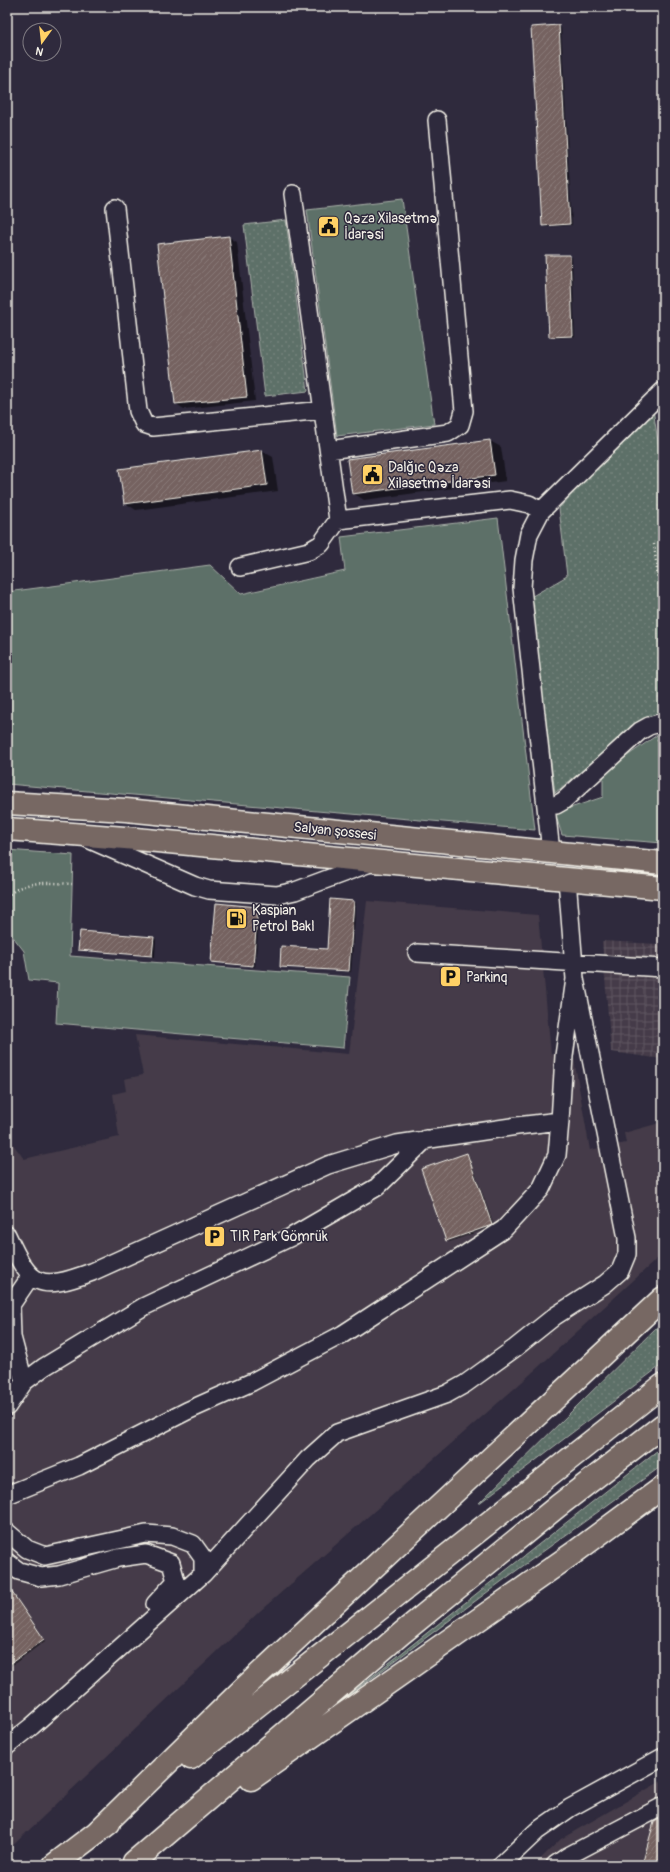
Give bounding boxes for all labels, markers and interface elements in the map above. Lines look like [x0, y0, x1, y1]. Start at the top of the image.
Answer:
north arrow [22, 22, 62, 62]
text: N [34, 44, 45, 58]
place label: Qəza Xilasetmə İdarəsi [344, 210, 438, 243]
public building icon: Qəza Xilasetmə İdarəsi [316, 213, 342, 239]
place label: Dalğıc Qəza Xilasetmə İdarəsi [388, 459, 491, 492]
public building icon: Dalğıc Qəza Xilasetmə İdarəsi [360, 462, 386, 488]
street label: Salyan şossesi [293, 818, 378, 844]
place label: Kaspian Petrol Bakl [252, 902, 314, 935]
fuel station icon: Kaspian Petrol Bakl [224, 905, 250, 931]
parking icon: Parkinq [438, 964, 464, 990]
place label: Parkinq [466, 969, 508, 986]
parking icon: TIR Park Gömrük [201, 1223, 227, 1249]
place label: TIR Park Gömrük [230, 1228, 328, 1245]

